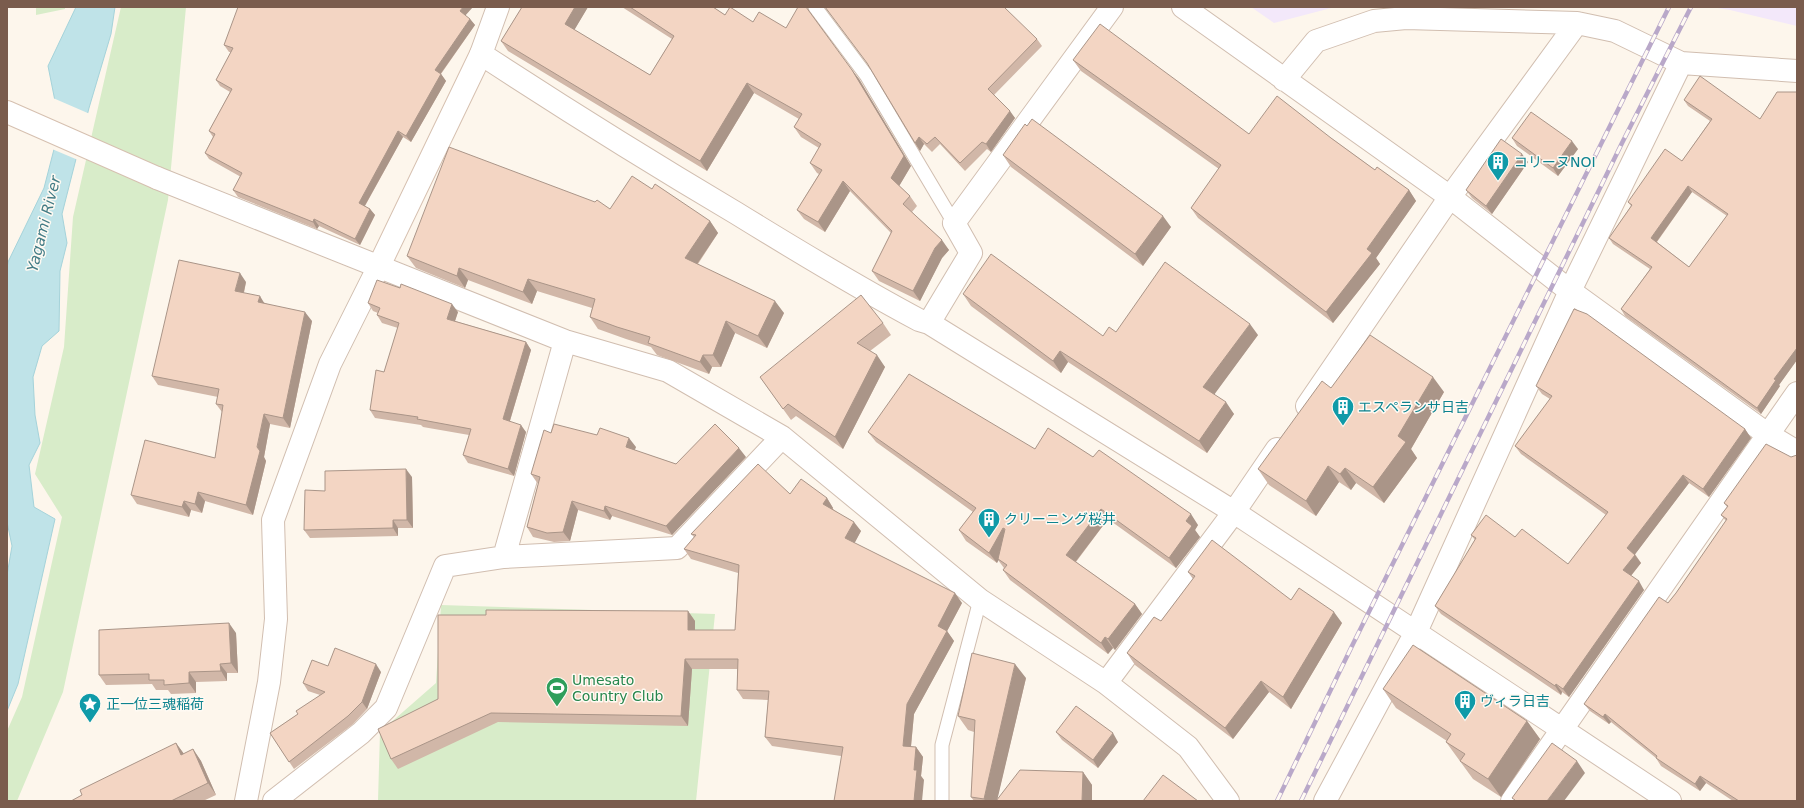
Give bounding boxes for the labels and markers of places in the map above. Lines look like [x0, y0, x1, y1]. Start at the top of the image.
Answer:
building icon: コリーヌNOI [1485, 149, 1511, 182]
place label: コリーヌNOI [1514, 154, 1596, 170]
building icon: エスペランサ日吉 [1330, 394, 1356, 427]
place label: エスペランサ日吉 [1358, 399, 1469, 415]
building icon: クリーニング桜井 [976, 506, 1002, 539]
place label: クリーニング桜井 [1004, 511, 1116, 527]
place label: Umesato Country Club [572, 672, 664, 704]
sports icon: Umesato Country Club [544, 675, 570, 708]
building icon: ヴィラ日吉 [1452, 688, 1478, 721]
place icon: 正一位三魂稲荷 [77, 691, 103, 724]
place label: ヴィラ日吉 [1480, 693, 1550, 709]
place label: 正一位三魂稲荷 [106, 696, 204, 712]

